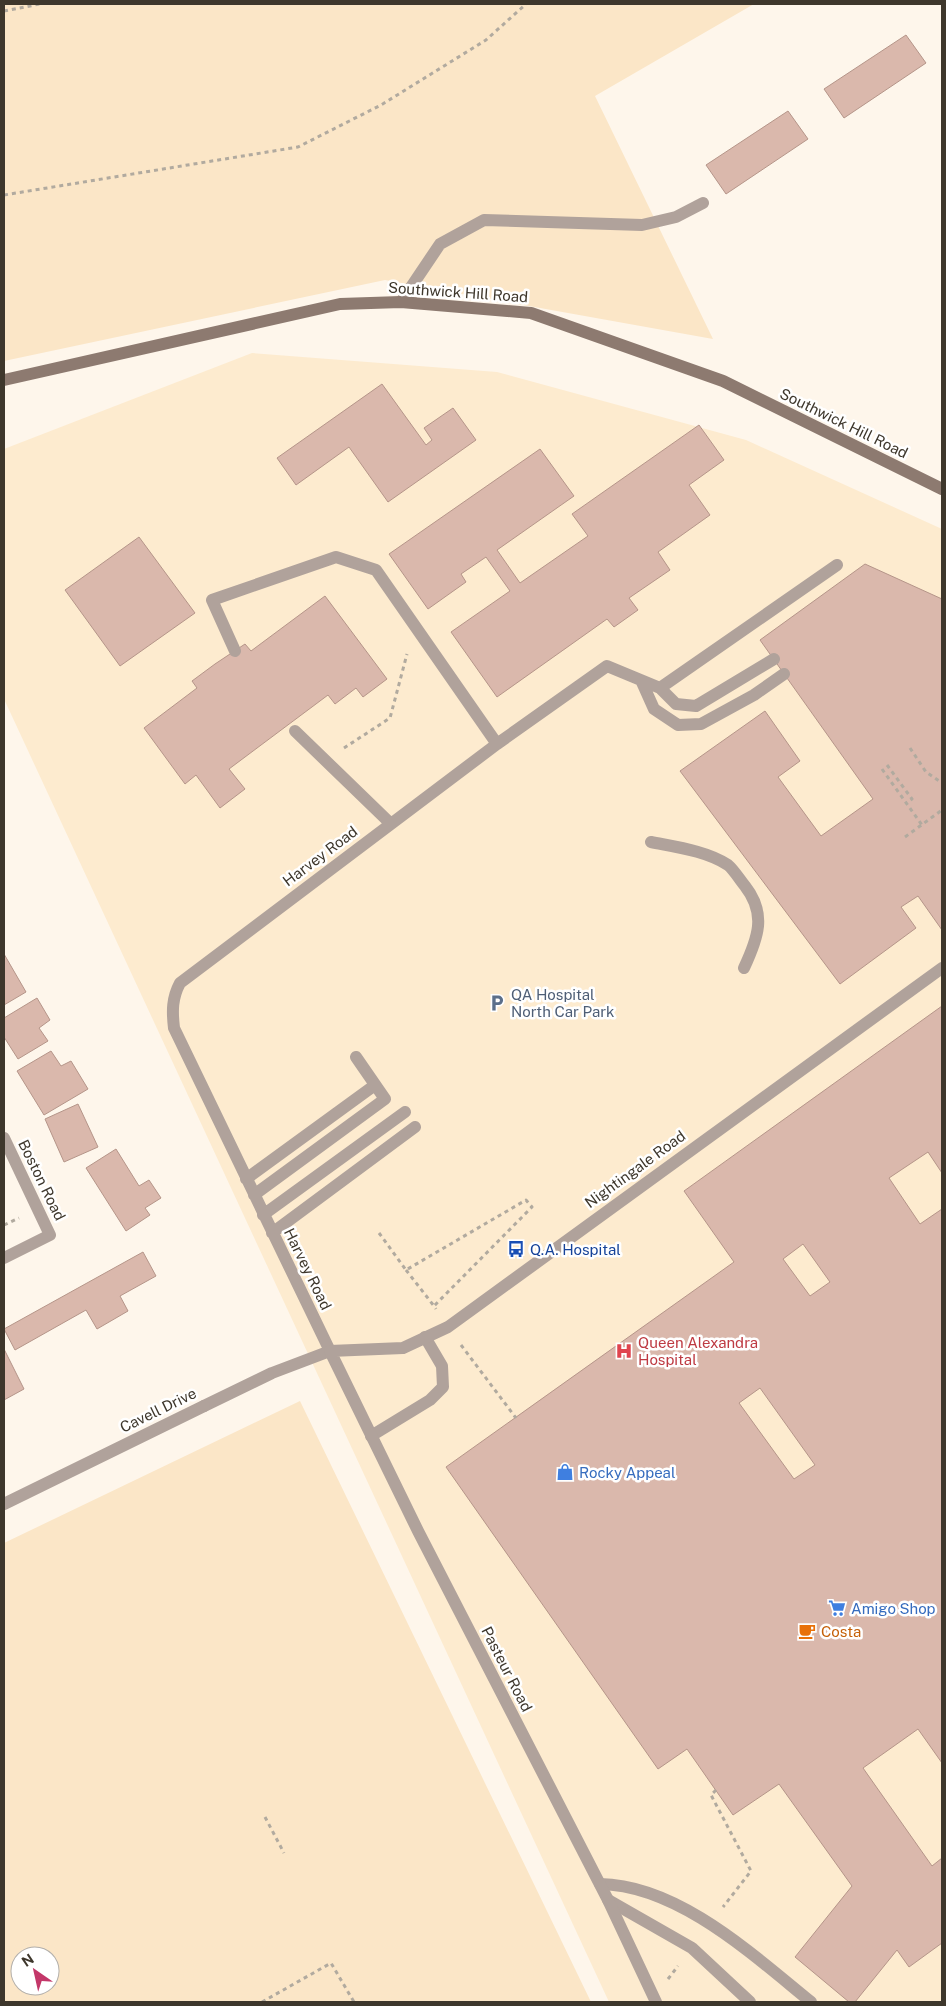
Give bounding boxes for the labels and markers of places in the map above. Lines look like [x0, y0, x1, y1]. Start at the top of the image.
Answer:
place label: QA Hospital North Car Park [511, 986, 614, 1020]
parking icon: QA Hospital North Car Park [487, 993, 507, 1013]
bus stop icon: Q.A. Hospital [506, 1239, 526, 1259]
place label: Q.A. Hospital [530, 1241, 621, 1258]
place label: Queen Alexandra Hospital [638, 1334, 758, 1368]
hospital icon: Queen Alexandra Hospital [614, 1341, 634, 1361]
shop icon: Rocky Appeal [555, 1462, 575, 1482]
place label: Rocky Appeal [579, 1464, 675, 1481]
supermarket icon: Amigo Shop [827, 1598, 847, 1618]
place label: Amigo Shop [851, 1600, 936, 1617]
cafe icon: Costa [797, 1621, 817, 1641]
place label: Costa [821, 1623, 861, 1640]

